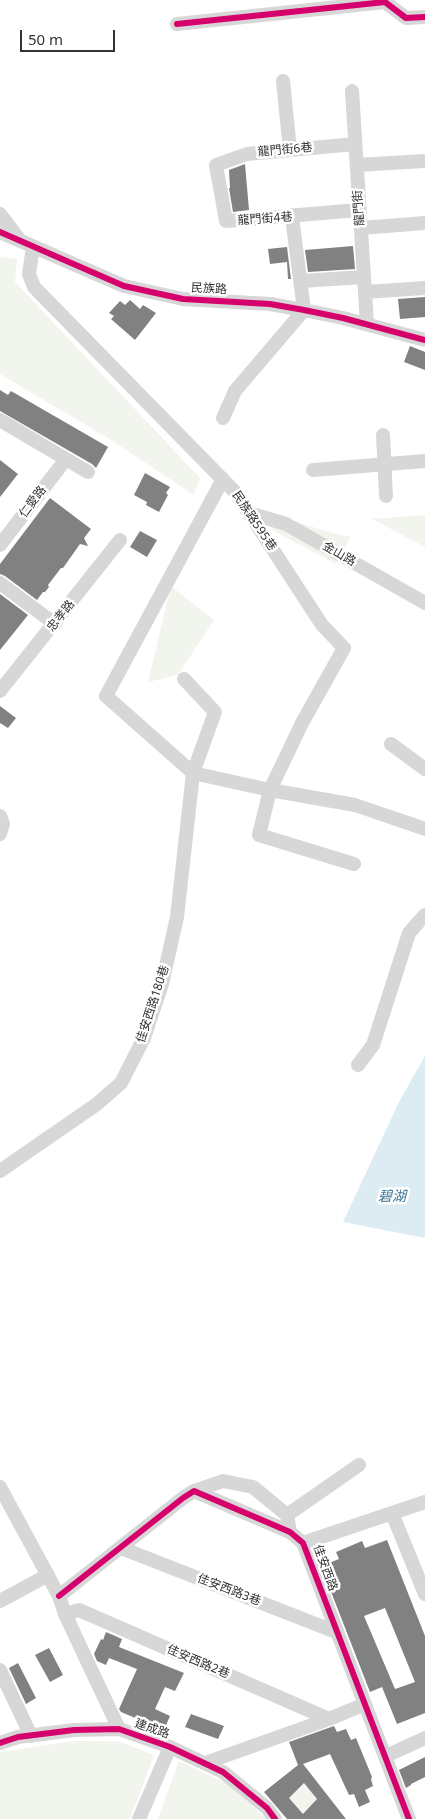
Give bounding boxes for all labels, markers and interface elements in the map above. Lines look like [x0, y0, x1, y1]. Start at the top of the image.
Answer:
scale bar [22, 20, 118, 52]
text: 50 m [28, 29, 63, 49]
street label: 龍門街6巷 [257, 140, 313, 160]
street label: 龍門街 [351, 190, 367, 226]
street label: 龍門街4巷 [237, 210, 293, 228]
street label: 民族路 [191, 281, 227, 297]
street label: 仁愛路 [16, 483, 50, 521]
street label: 民族路595巷 [229, 489, 279, 553]
street label: 金山路 [320, 539, 358, 569]
street label: 忠孝路 [44, 597, 78, 635]
street label: 佳安西路180巷 [134, 963, 172, 1045]
water label: 碧湖 [378, 1189, 406, 1205]
street label: 佳安西路 [310, 1543, 340, 1593]
street label: 佳安西路3巷 [195, 1571, 263, 1609]
street label: 佳安西路2巷 [164, 1642, 232, 1682]
street label: 建成路 [133, 1716, 171, 1742]

